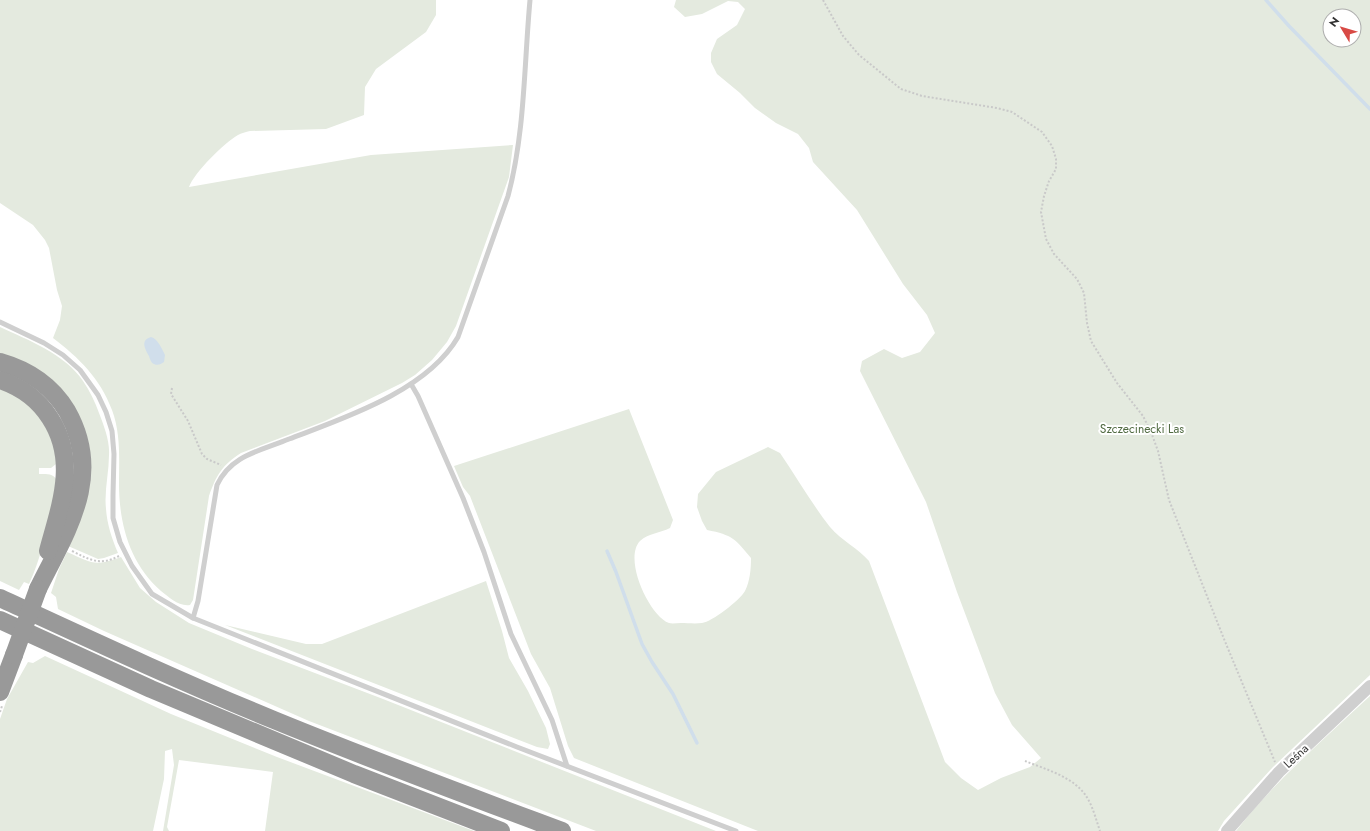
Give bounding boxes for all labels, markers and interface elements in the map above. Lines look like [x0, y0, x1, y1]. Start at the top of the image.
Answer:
north arrow [1322, 8, 1362, 48]
text: N [1325, 13, 1343, 30]
park label: Szczecinecki Las [1100, 420, 1184, 438]
street label: Leśna [1279, 740, 1313, 772]

